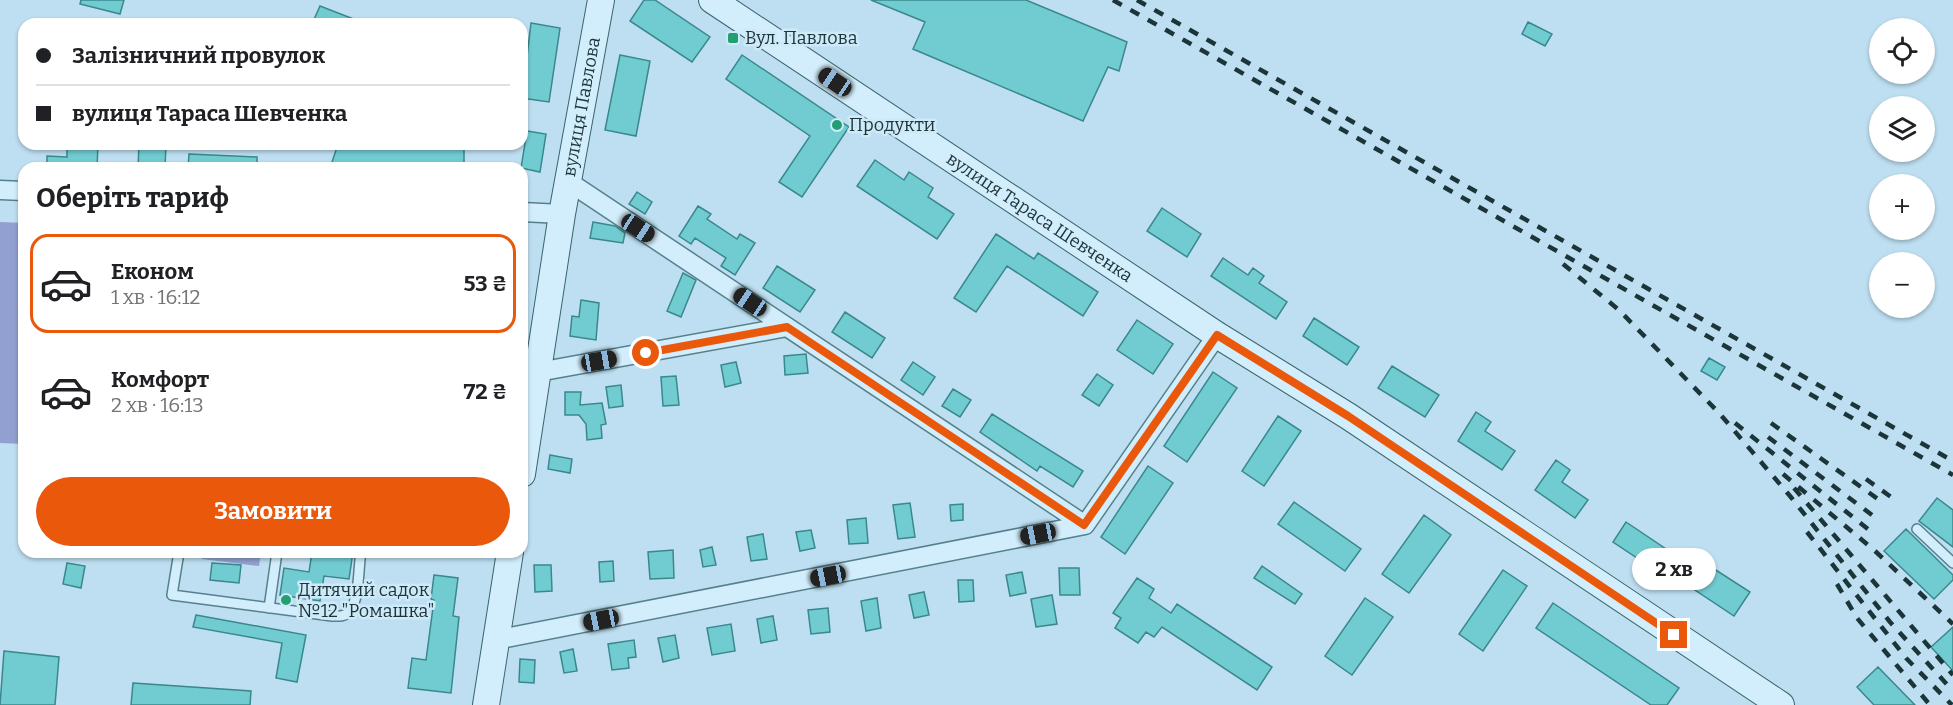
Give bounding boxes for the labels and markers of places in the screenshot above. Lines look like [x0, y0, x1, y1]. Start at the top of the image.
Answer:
place label: Вул. Павлова [745, 27, 858, 49]
marker: Вул. Павлова [726, 31, 740, 45]
place label: Продукти [849, 114, 935, 136]
marker: Продукти [830, 118, 844, 132]
place label: Дитячий садок №12 "Ромашка" [298, 579, 434, 622]
marker: Дитячий садок №12 "Ромашка" [279, 593, 293, 607]

